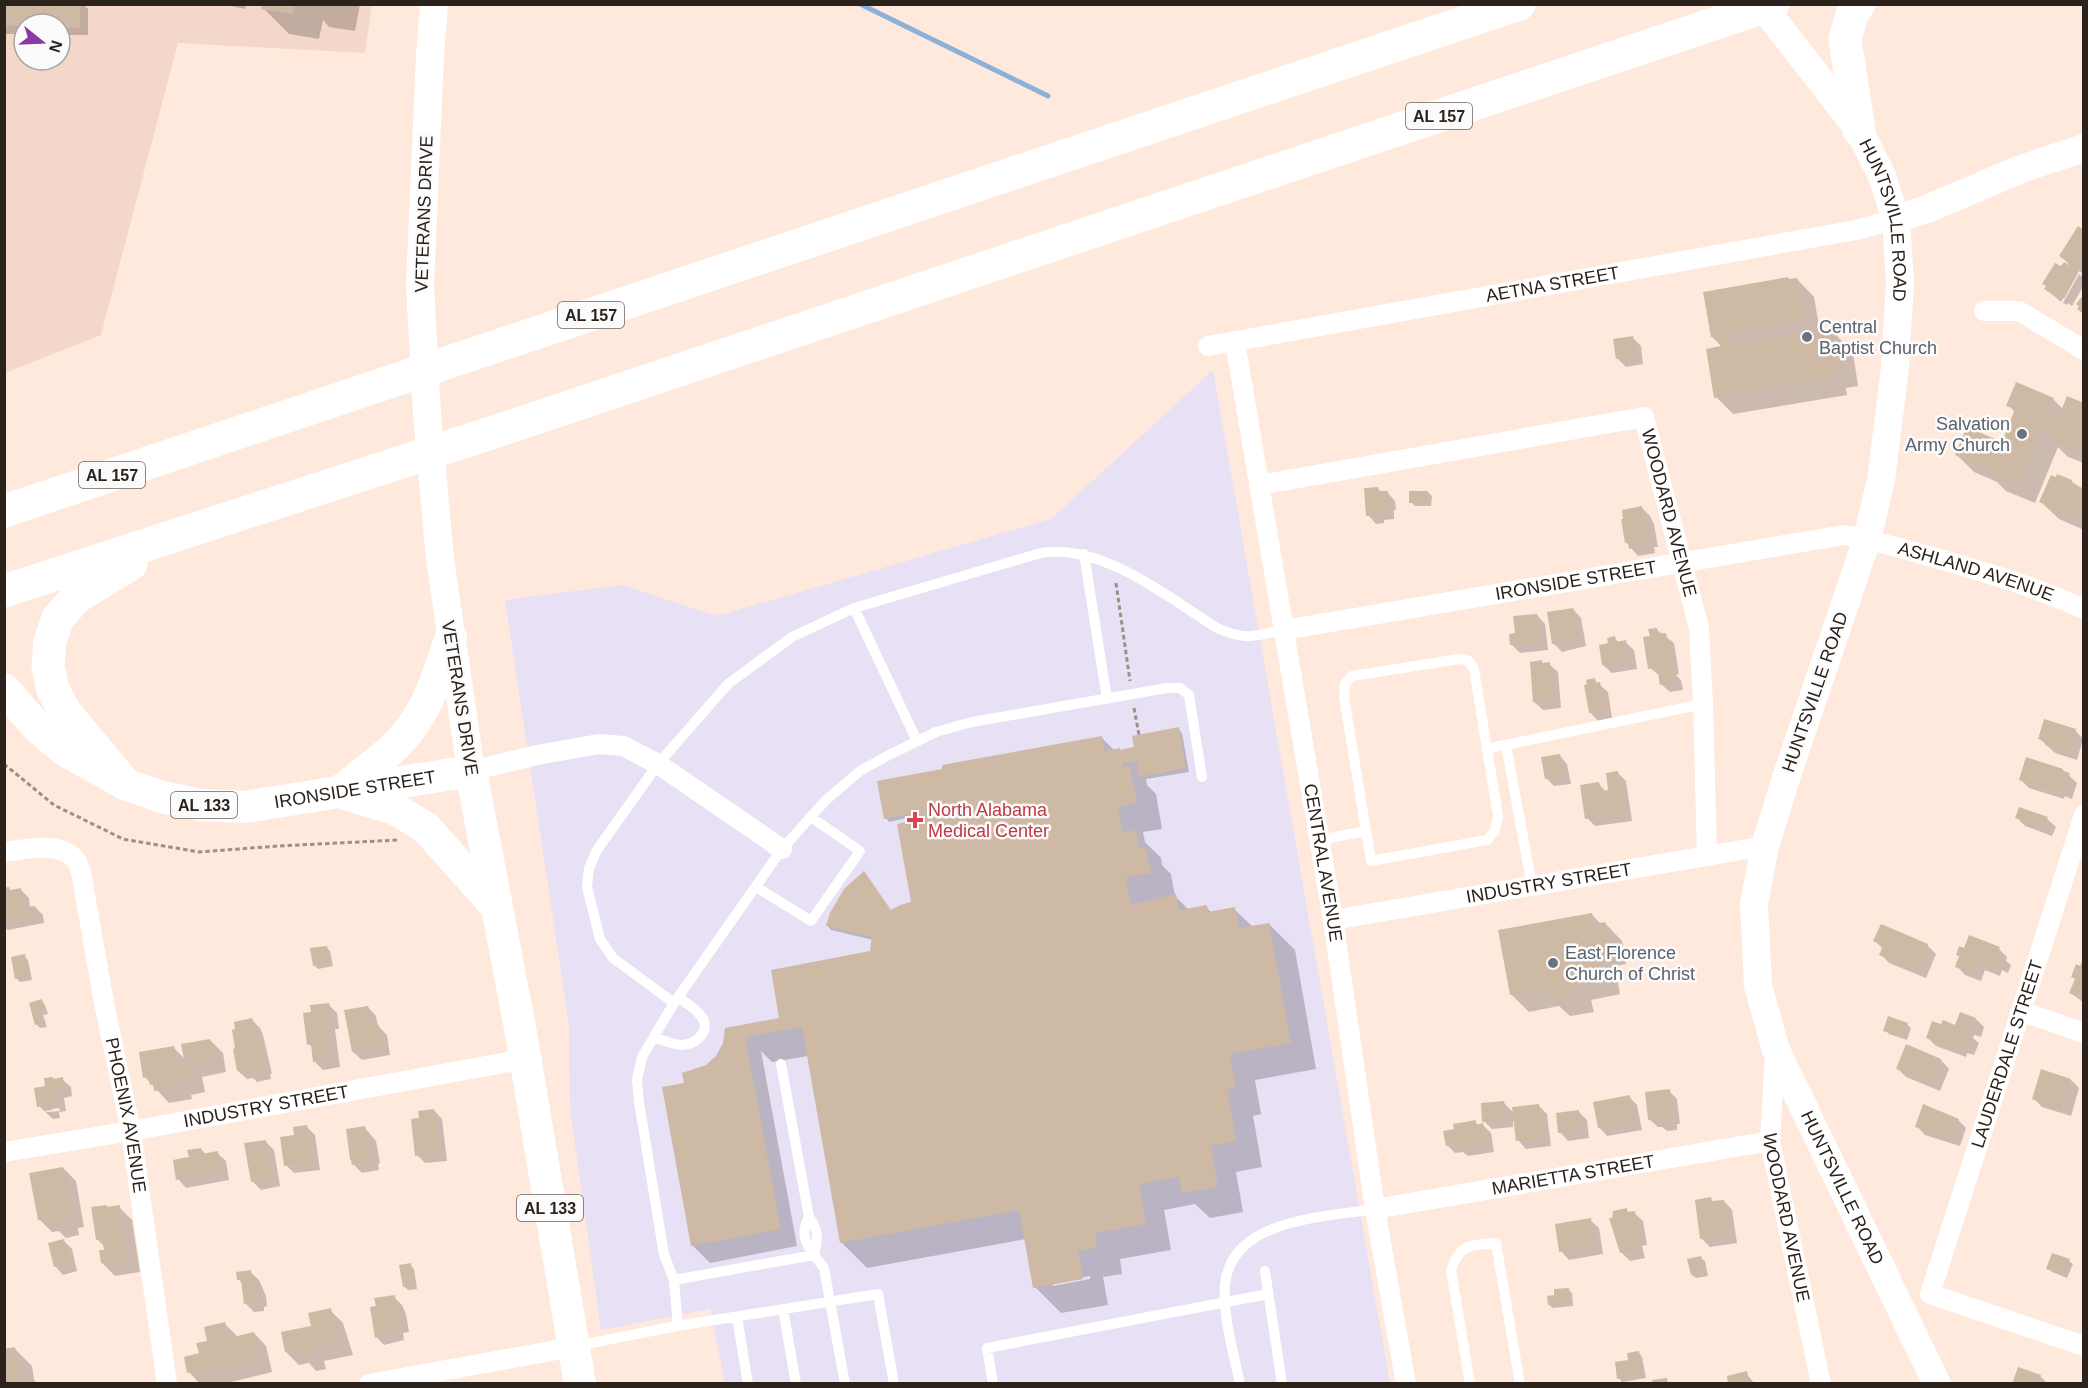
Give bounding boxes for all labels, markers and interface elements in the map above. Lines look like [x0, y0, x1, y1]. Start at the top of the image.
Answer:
north arrow [12, 12, 72, 72]
text: N [46, 38, 66, 55]
road number: AL 157 [1406, 103, 1472, 129]
street label: VETERANS DRIVE [411, 135, 437, 293]
street label: HUNTSVILLE ROAD [1855, 136, 1910, 302]
street label: AETNA STREET [1484, 263, 1621, 306]
road number: AL 157 [558, 302, 624, 328]
place label: Central Baptist Church [1819, 317, 1937, 358]
marker: Central Baptist Church [1800, 330, 1814, 344]
place label: Salvation Army Church [1905, 414, 2010, 455]
street label: WOODARD AVENUE [1638, 427, 1700, 599]
marker: Salvation Army Church [2015, 427, 2029, 441]
road number: AL 157 [79, 462, 145, 488]
street label: ASHLAND AVENUE [1896, 538, 2057, 605]
street label: IRONSIDE STREET [1494, 557, 1658, 604]
street label: HUNTSVILLE ROAD [1778, 609, 1852, 775]
street label: VETERANS DRIVE [438, 619, 482, 777]
street label: IRONSIDE STREET [273, 767, 437, 812]
street label: CENTRAL AVENUE [1300, 782, 1346, 943]
road number: AL 133 [171, 792, 237, 818]
place label: North Alabama Medical Center [928, 800, 1049, 841]
marker: North Alabama Medical Center [906, 811, 924, 829]
street label: INDUSTRY STREET [1465, 859, 1633, 907]
place label: East Florence Church of Christ [1565, 943, 1695, 984]
marker: East Florence Church of Christ [1546, 956, 1560, 970]
street label: LAUDERDALE STREET [1968, 958, 2047, 1151]
street label: PHOENIX AVENUE [102, 1036, 150, 1194]
street label: INDUSTRY STREET [182, 1081, 350, 1131]
street label: HUNTSVILLE ROAD [1797, 1108, 1888, 1268]
street label: WOODARD AVENUE [1760, 1132, 1814, 1304]
street label: MARIETTA STREET [1490, 1151, 1656, 1199]
road number: AL 133 [517, 1195, 583, 1221]

